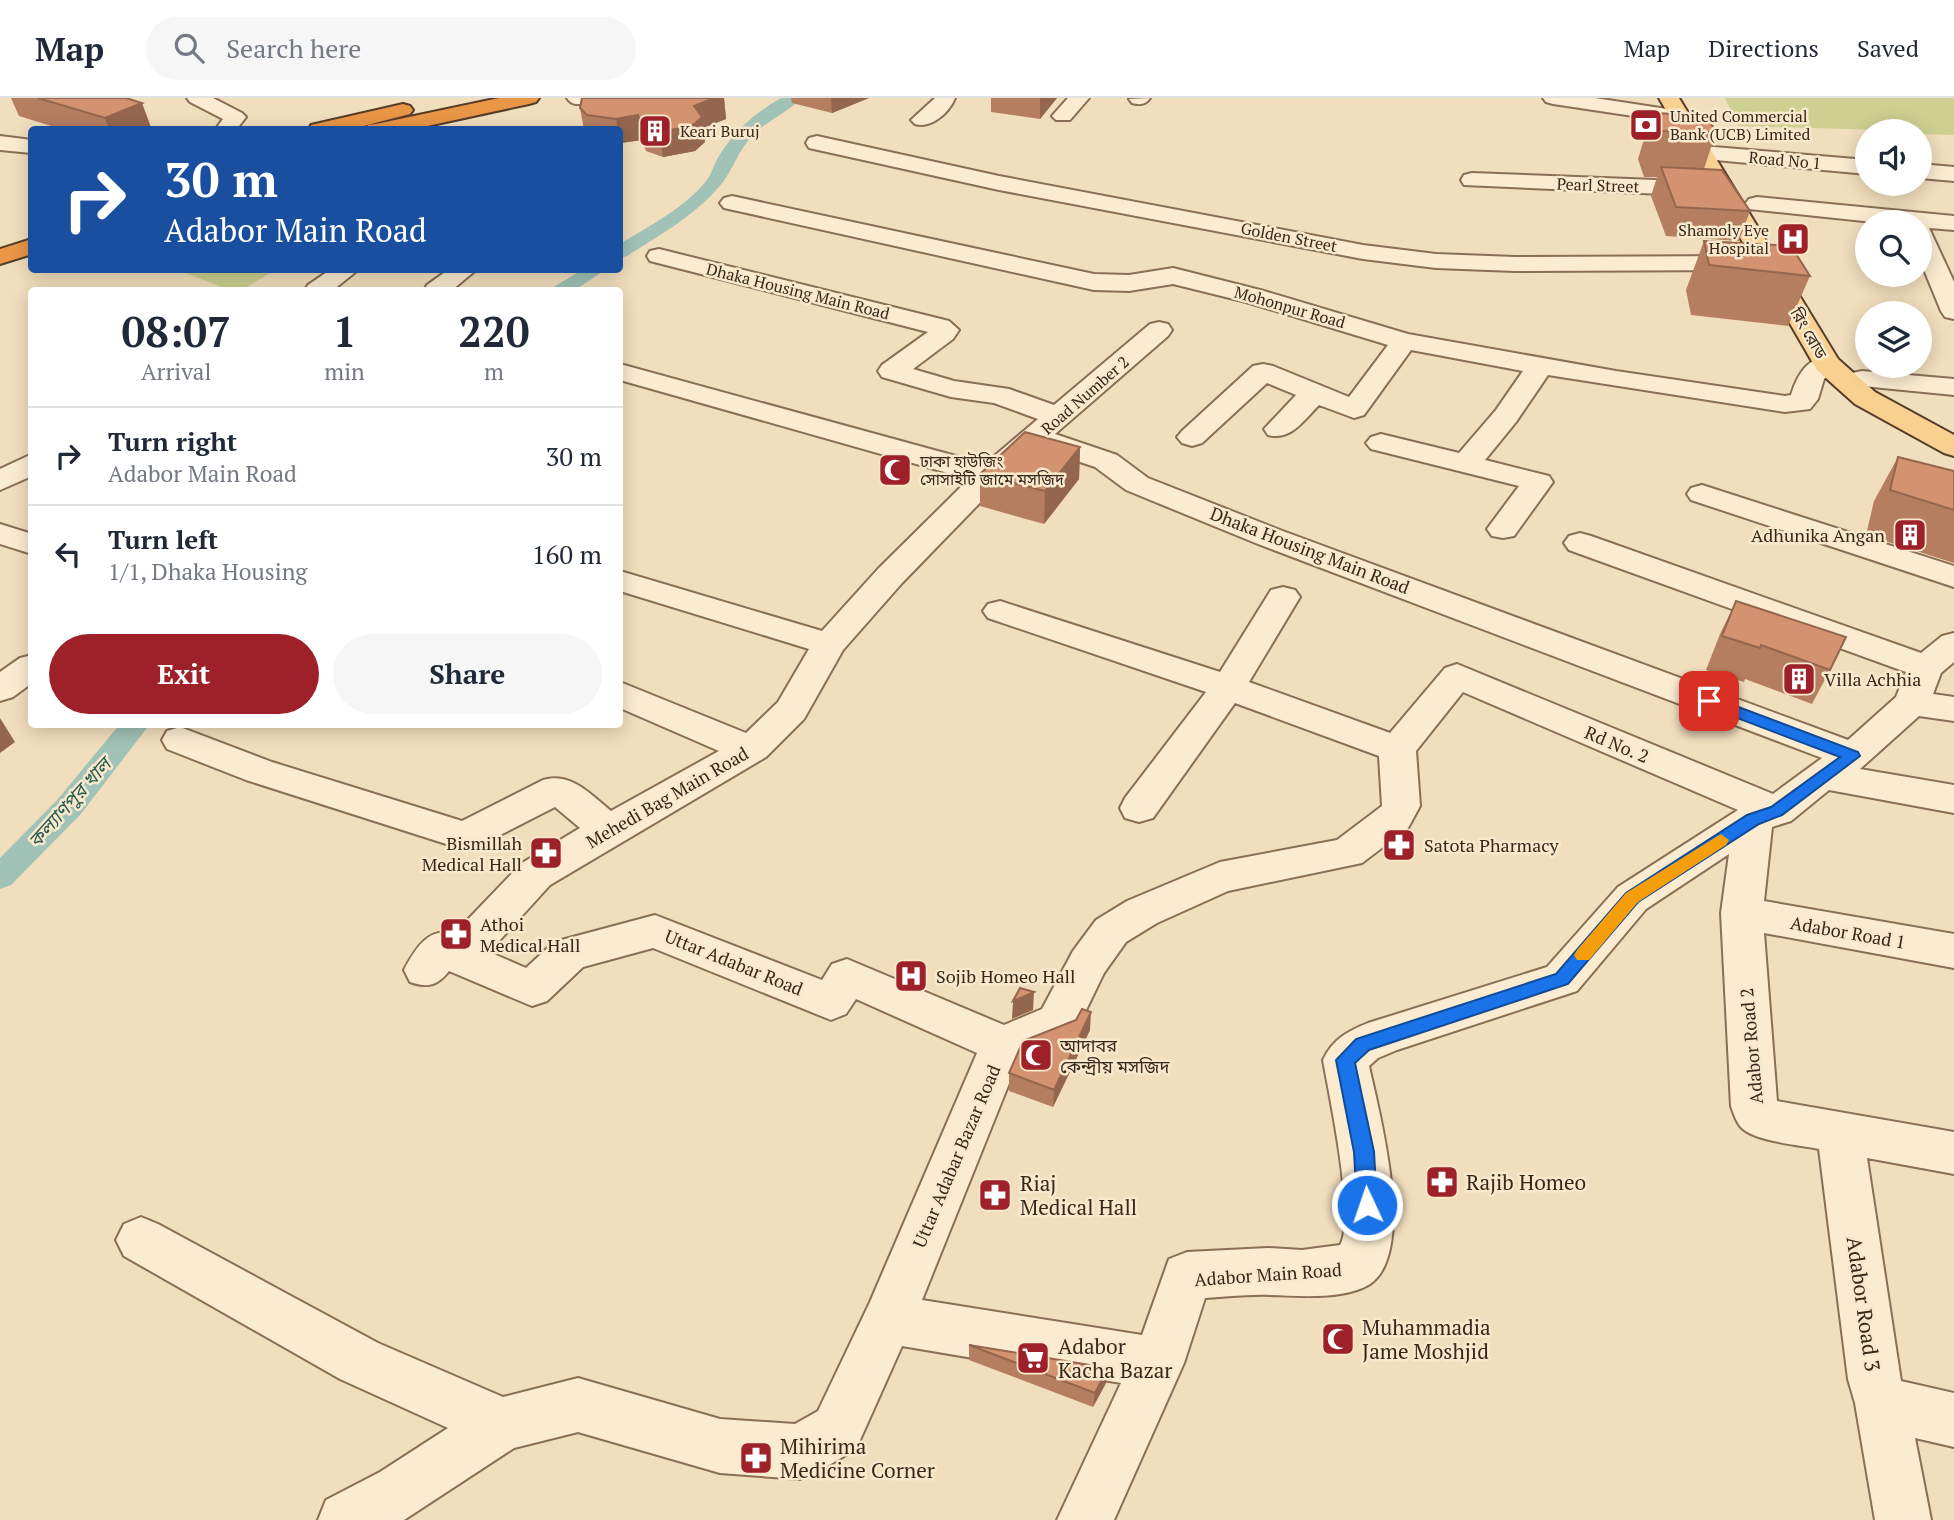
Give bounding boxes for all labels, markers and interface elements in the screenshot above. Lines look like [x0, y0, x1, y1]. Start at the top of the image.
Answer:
search box [146, 17, 636, 80]
text: Map [35, 27, 104, 70]
icon: search [170, 29, 208, 67]
text: Search here [226, 31, 361, 65]
text: Map [1624, 32, 1670, 64]
text: Directions [1708, 32, 1819, 64]
text: Saved [1857, 32, 1919, 64]
place label: United Commercial Bank (UCB) Limited [1670, 105, 1811, 145]
bank icon: United Commercial Bank (UCB) Limited [1627, 106, 1665, 144]
building icon: Keari Buruj [636, 112, 674, 150]
map controls [1855, 119, 1932, 378]
button: sound [1855, 119, 1932, 196]
place label: Keari Buruj [680, 120, 760, 142]
text: 30 m [164, 146, 278, 211]
street label: Road No 1 [1748, 146, 1822, 174]
icon: right [49, 154, 140, 245]
street label: Pearl Street [1556, 173, 1640, 197]
text: Adabor Main Road [164, 209, 427, 251]
button: search [1855, 210, 1932, 287]
street label: Golden Street [1239, 217, 1339, 257]
place label: Shamoly Eye Hospital [1678, 219, 1769, 259]
hospital icon: Shamoly Eye Hospital [1774, 220, 1812, 258]
street label: Dhaka Housing Main Road [704, 258, 892, 324]
street label: Mohonpur Road [1232, 281, 1348, 333]
button: layers [1855, 301, 1932, 378]
text: 08:07 [122, 303, 231, 359]
text: 1 [333, 303, 356, 359]
text: 220 [458, 303, 529, 359]
street label: রিং রোড [1785, 303, 1833, 363]
street label: Road Number 2 [1036, 351, 1134, 439]
text: Arrival [141, 356, 211, 387]
text: min [324, 356, 365, 387]
text: m [484, 356, 504, 387]
text: Turn right [108, 424, 237, 458]
icon: right [49, 437, 87, 475]
text: 30 m [546, 439, 602, 473]
place label: ঢাকা হাউজিং সোসাইটি জামে মসজিদ [919, 450, 1065, 490]
mosque icon: ঢাকা হাউজিং সোসাইটি জামে মসজিদ [876, 451, 914, 489]
text: Adabor Main Road [108, 458, 297, 489]
street label: Dhaka Housing Main Road [1207, 501, 1413, 599]
building icon: Adhunika Angan [1891, 516, 1929, 554]
text: Turn left [108, 522, 218, 556]
place label: Adhunika Angan [1751, 523, 1885, 547]
icon: left [49, 535, 87, 573]
text: 160 m [532, 537, 602, 571]
text: 1/1, Dhaka Housing [108, 556, 307, 587]
button: Exit [49, 634, 319, 714]
button: Share [333, 634, 602, 714]
building icon: Villa Achhia [1780, 660, 1818, 698]
place label: Villa Achhia [1824, 667, 1921, 691]
pin [1679, 671, 1739, 731]
icon: arrive [1690, 682, 1728, 720]
street label: Rd No. 2 [1581, 720, 1653, 768]
street label: Mehedi Bag Main Road [582, 741, 752, 853]
water label: কল্যাণপুর খাল [22, 749, 119, 852]
pharmacy icon: Satota Pharmacy [1380, 826, 1418, 864]
place label: Bismillah Medical Hall [422, 831, 522, 876]
place label: Satota Pharmacy [1424, 833, 1560, 857]
pharmacy icon: Bismillah Medical Hall [527, 834, 565, 872]
street label: Adabor Road 1 [1789, 910, 1907, 954]
place label: Athoi Medical Hall [480, 912, 580, 957]
pharmacy icon: Athoi Medical Hall [437, 915, 475, 953]
street label: Uttar Adabar Road [661, 923, 807, 1001]
hospital icon: Sojib Homeo Hall [892, 957, 930, 995]
place label: Sojib Homeo Hall [936, 964, 1075, 988]
street label: Adabor Road 2 [1734, 987, 1768, 1105]
place label: আদাবর কেন্দ্রীয় মসজিদ [1059, 1033, 1171, 1078]
mosque icon: আদাবর কেন্দ্রীয় মসজিদ [1017, 1036, 1055, 1074]
street label: Uttar Adabar Bazar Road [907, 1061, 1005, 1251]
pharmacy icon: Rajib Homeo [1423, 1163, 1461, 1201]
position arrow [1330, 1168, 1404, 1242]
place label: Rajib Homeo [1466, 1168, 1586, 1196]
place label: Riaj Medical Hall [1020, 1169, 1137, 1221]
pharmacy icon: Riaj Medical Hall [976, 1176, 1014, 1214]
street label: Adabor Road 3 [1841, 1235, 1887, 1373]
street label: Adabor Main Road [1193, 1257, 1343, 1291]
place label: Muhammadia Jame Moshjid [1362, 1313, 1491, 1365]
mosque icon: Muhammadia Jame Moshjid [1319, 1320, 1357, 1358]
place label: Adabor Kacha Bazar [1058, 1332, 1172, 1384]
supermarket icon: Adabor Kacha Bazar [1014, 1339, 1052, 1377]
place label: Mihirima Medicine Corner [780, 1432, 935, 1484]
pharmacy icon: Mihirima Medicine Corner [737, 1439, 775, 1477]

